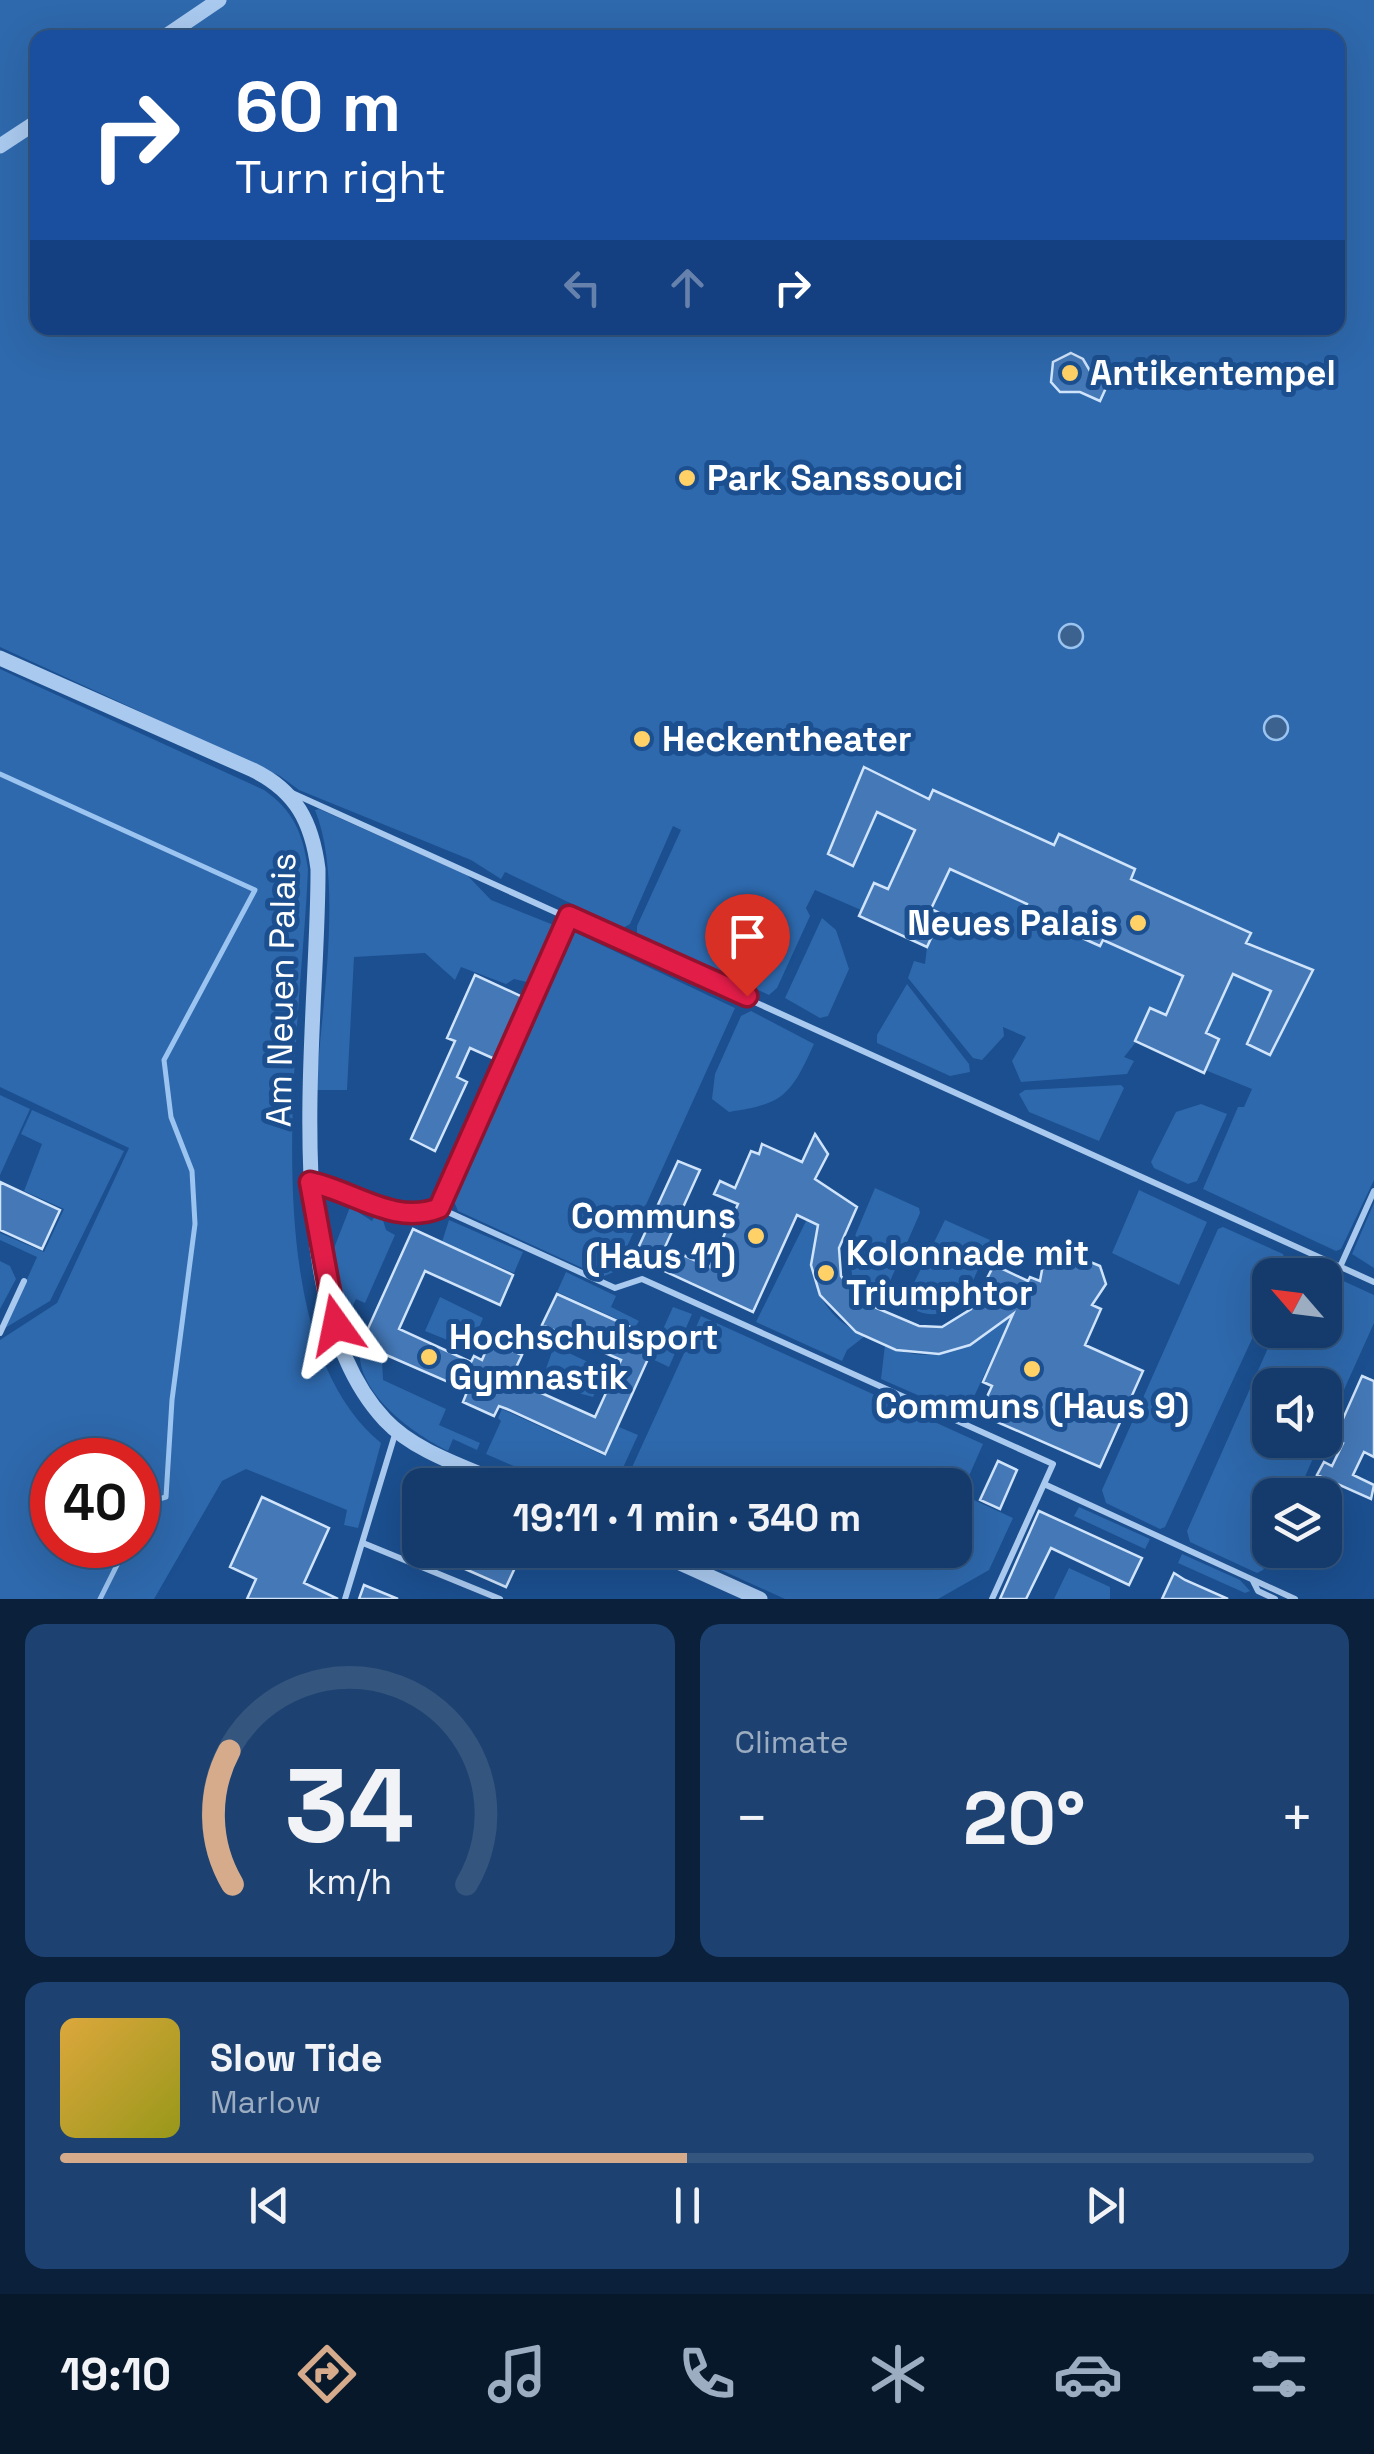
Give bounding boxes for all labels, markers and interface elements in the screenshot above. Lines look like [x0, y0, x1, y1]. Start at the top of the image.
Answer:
text: 60 m [235, 62, 401, 151]
icon: right [70, 70, 200, 200]
text: Turn right [235, 149, 446, 206]
icon: left [555, 260, 610, 315]
icon: ahead [660, 260, 715, 315]
icon: right [765, 260, 820, 315]
place label: Antikentempel [1090, 351, 1336, 395]
marker: Antikentempel [1059, 362, 1081, 384]
place label: Park Sanssouci [707, 456, 963, 500]
marker: Park Sanssouci [676, 467, 698, 489]
place label: Heckentheater [662, 717, 912, 761]
marker: Heckentheater [631, 728, 653, 750]
street label: Am Neuen Palais [257, 853, 305, 1127]
pin [705, 894, 790, 997]
place label: Neues Palais [907, 901, 1118, 945]
icon: arrive [720, 909, 775, 964]
marker: Neues Palais [1127, 912, 1149, 934]
place label: Communs (Haus 11) [571, 1194, 736, 1278]
marker: Communs (Haus 11) [745, 1225, 767, 1247]
place label: Kolonnade mit Triumphtor [846, 1231, 1089, 1315]
north arrow [1252, 1258, 1342, 1348]
map controls [1252, 1258, 1342, 1568]
marker: Kolonnade mit Triumphtor [815, 1262, 837, 1284]
position arrow [284, 1273, 388, 1377]
place label: Hochschulsport Gymnastik [449, 1315, 718, 1399]
marker: Hochschulsport Gymnastik [418, 1346, 440, 1368]
marker: Communs (Haus 9) [1021, 1358, 1043, 1380]
button: sound [1252, 1368, 1342, 1458]
place label: Communs (Haus 9) [875, 1384, 1189, 1428]
speed limit sign: 40 [30, 1438, 160, 1568]
button: layers [1252, 1478, 1342, 1568]
text: 19:11 · 1 min · 340 m [513, 1494, 861, 1542]
text: Climate [735, 1722, 849, 1762]
text: 34 [285, 1740, 414, 1872]
text: 20° [963, 1770, 1086, 1866]
text: − [735, 1783, 769, 1853]
text: + [1280, 1783, 1314, 1853]
text: km/h [307, 1859, 392, 1904]
text: Slow Tide [210, 2034, 383, 2082]
text: Marlow [210, 2082, 321, 2122]
icon: previous [242, 2178, 297, 2233]
icon: pause [660, 2178, 715, 2233]
icon: next [1078, 2178, 1133, 2233]
icon: directions [292, 2339, 362, 2409]
icon: music [482, 2339, 552, 2409]
icon: phone [672, 2339, 742, 2409]
icon: climate [863, 2339, 933, 2409]
icon: car [1053, 2339, 1123, 2409]
icon: filters [1244, 2339, 1314, 2409]
text: 19:10 [60, 2346, 171, 2403]

